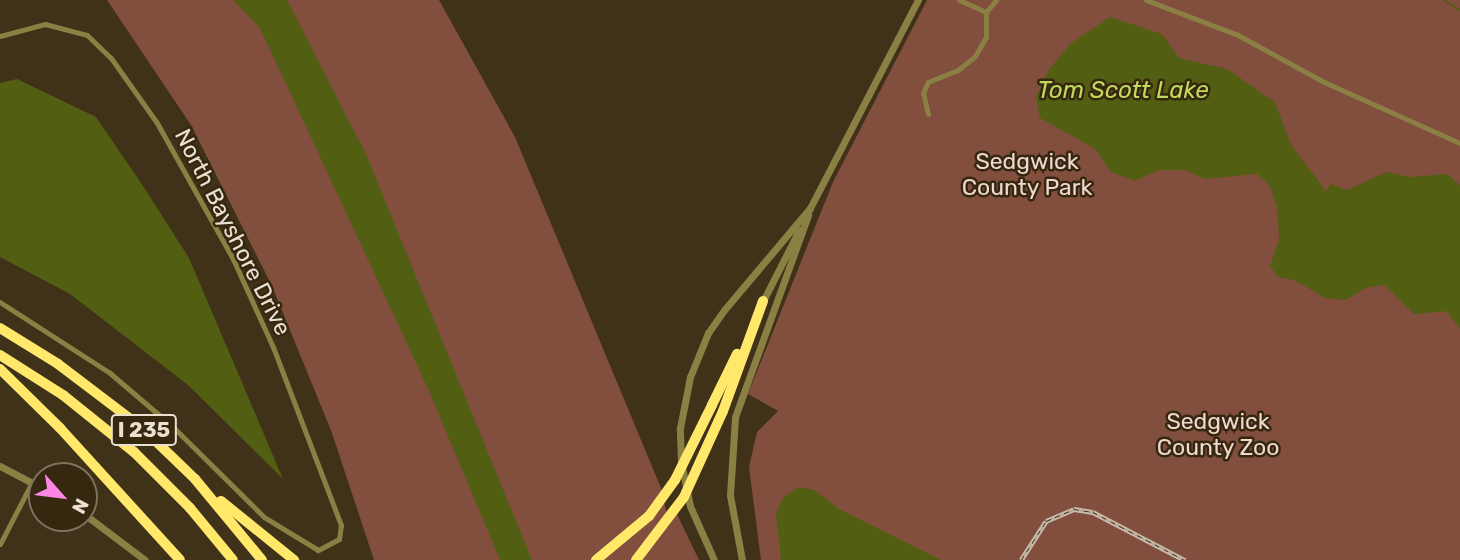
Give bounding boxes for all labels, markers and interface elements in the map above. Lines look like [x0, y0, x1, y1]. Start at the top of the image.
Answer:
water label: Tom Scott Lake [1037, 77, 1209, 105]
street label: North Bayshore Drive [169, 124, 297, 340]
park label: Sedgwick County Park [961, 147, 1093, 201]
park label: Sedgwick County Zoo [1156, 407, 1280, 461]
road number: I 235 [111, 412, 177, 448]
north arrow [28, 462, 98, 532]
text: N [67, 495, 94, 518]

